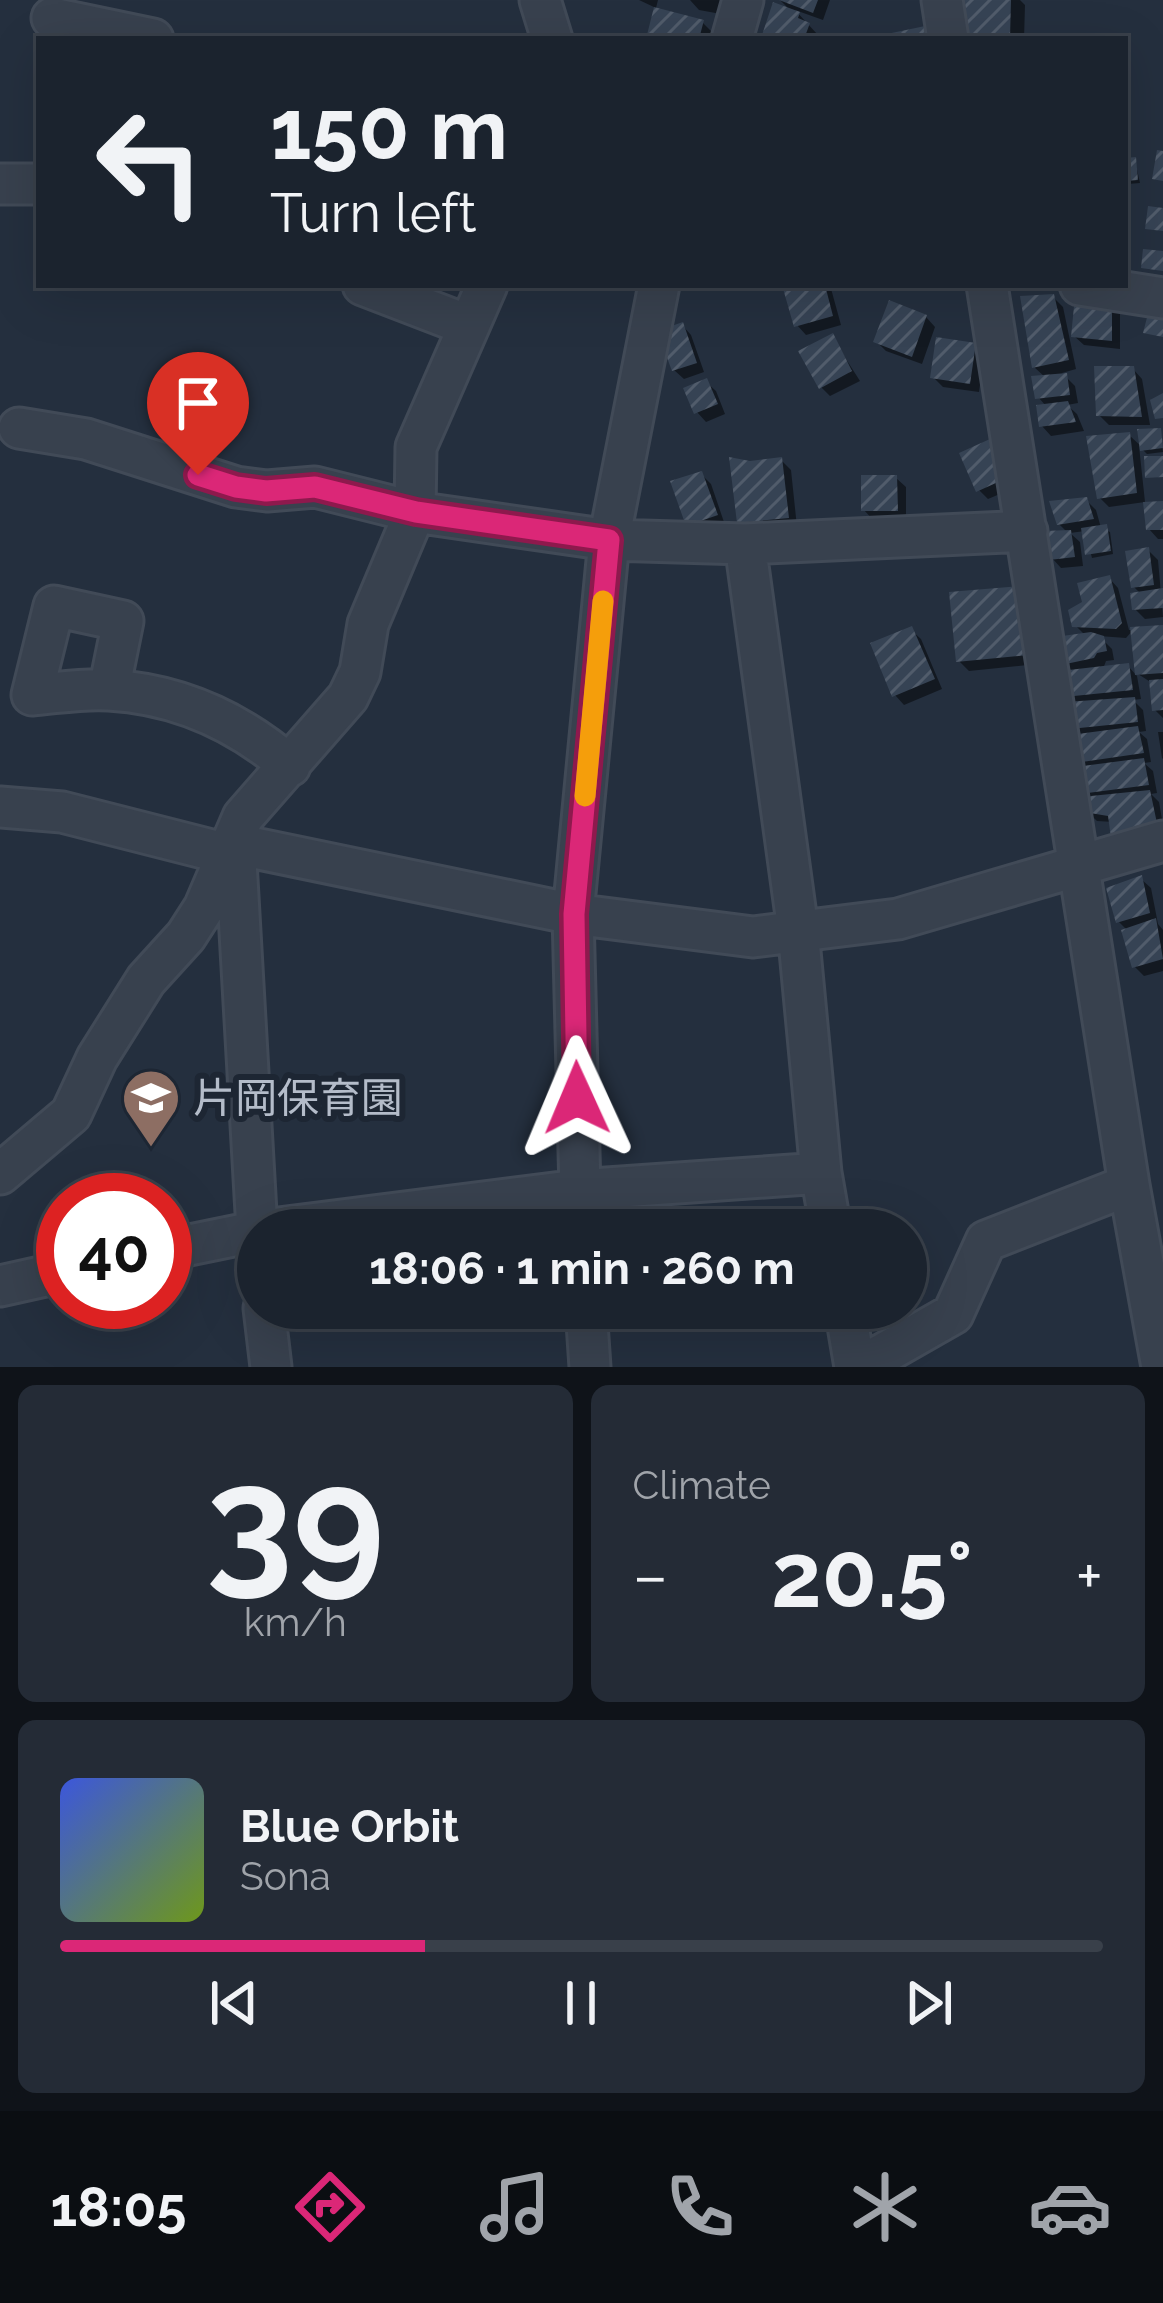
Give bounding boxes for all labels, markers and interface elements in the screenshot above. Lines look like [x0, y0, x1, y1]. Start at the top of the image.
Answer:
text: 150 m [270, 80, 508, 179]
icon: left [72, 84, 228, 240]
text: Turn left [270, 181, 477, 245]
pin [147, 352, 249, 475]
icon: arrive [165, 370, 231, 436]
position arrow [514, 1035, 640, 1161]
school or university icon: 片岡保育園 [120, 1067, 182, 1149]
place label: 片岡保育園 [193, 1074, 403, 1123]
speed limit sign: 40 [36, 1173, 192, 1329]
text: 18:06 · 1 min · 260 m [369, 1242, 795, 1295]
text: 39 [206, 1429, 385, 1613]
text: Climate [633, 1462, 771, 1508]
text: 20.5° [771, 1522, 973, 1628]
text: − [633, 1537, 668, 1614]
text: + [1076, 1537, 1103, 1614]
text: km/h [244, 1599, 347, 1645]
text: Blue Orbit [240, 1800, 459, 1853]
text: Sona [240, 1853, 331, 1899]
icon: previous [201, 1970, 267, 2036]
icon: pause [548, 1970, 614, 2036]
icon: next [896, 1970, 962, 2036]
icon: directions [288, 2165, 372, 2249]
icon: music [473, 2165, 557, 2249]
icon: phone [658, 2165, 742, 2249]
icon: climate [843, 2165, 927, 2249]
icon: car [1028, 2165, 1112, 2249]
text: 18:05 [51, 2175, 186, 2239]

